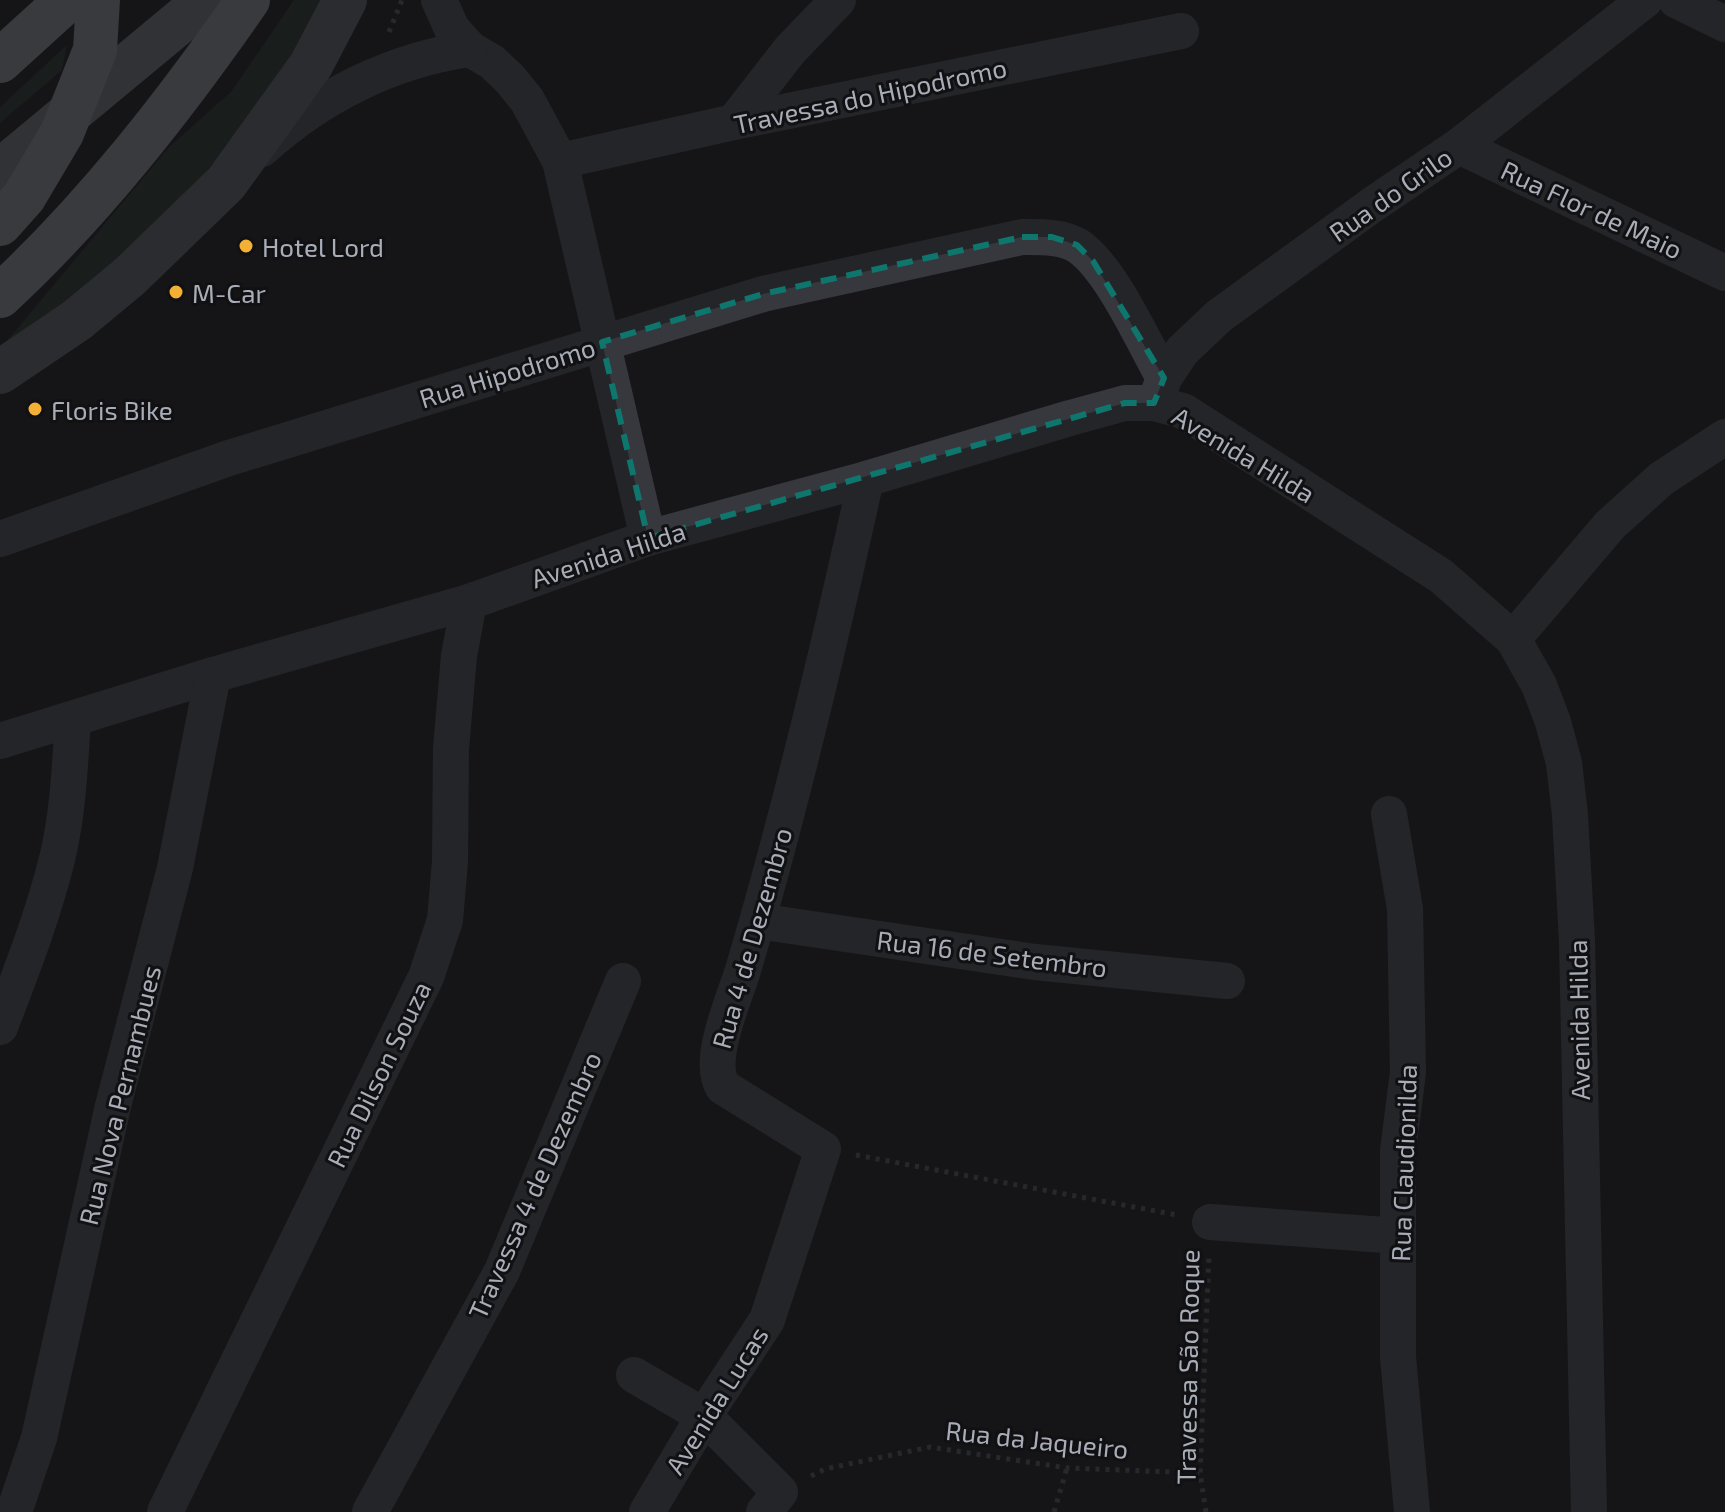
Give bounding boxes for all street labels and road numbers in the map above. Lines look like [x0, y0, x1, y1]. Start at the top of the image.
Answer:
street label: Travessa do Hipodromo [731, 51, 1009, 139]
street label: Rua do Grilo [1323, 141, 1457, 247]
street label: Rua Flor de Maio [1497, 154, 1687, 264]
street label: Rua Hipodromo [415, 331, 599, 413]
street label: Avenida Hilda [1167, 399, 1321, 509]
street label: Avenida Hilda [527, 514, 689, 594]
street label: Rua 4 de Dezembro [705, 824, 797, 1052]
street label: Rua 16 de Setembro [875, 924, 1109, 982]
street label: Avenida Hilda [1561, 939, 1595, 1101]
street label: Rua Nova Pernambues [72, 962, 166, 1228]
street label: Rua Dilson Souza [320, 976, 436, 1172]
street label: Travessa 4 de Dezembro [461, 1047, 607, 1323]
street label: Rua Claudionilda [1384, 1064, 1422, 1262]
street label: Travessa São Roque [1169, 1249, 1205, 1485]
street label: Avenida Lucas [658, 1320, 774, 1480]
street label: Rua da Jaqueiro [944, 1414, 1130, 1464]

